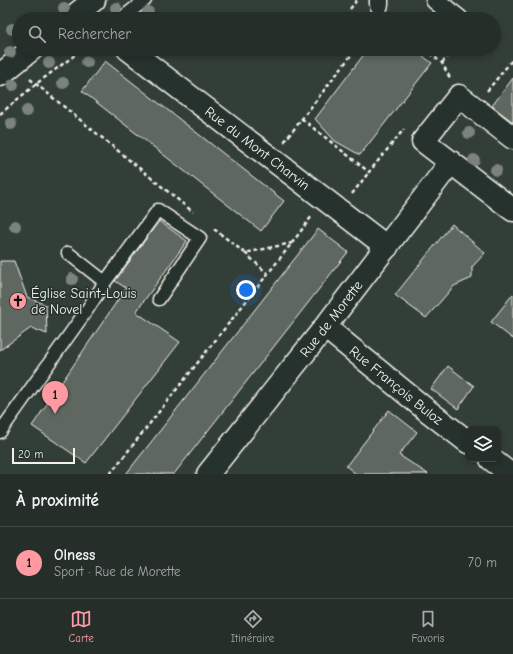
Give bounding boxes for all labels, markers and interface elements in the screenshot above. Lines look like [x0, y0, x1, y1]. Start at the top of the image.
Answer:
search box [12, 12, 501, 56]
icon: search [26, 23, 48, 45]
text: Rechercher [58, 25, 131, 43]
street label: Rue du Mont Charvin [201, 103, 313, 194]
street label: Rue de Morette [296, 277, 366, 361]
your location [236, 280, 256, 300]
place label: Église Saint-Louis de Novel [31, 285, 137, 318]
church icon: Église Saint-Louis de Novel [8, 291, 28, 311]
street label: Rue François Buloz [346, 343, 446, 428]
pin: 1 [42, 381, 68, 414]
map controls [465, 426, 501, 462]
button: layers [465, 426, 501, 462]
scale bar [12, 446, 75, 465]
text: 20 m [18, 448, 43, 461]
text: À proximité [16, 491, 99, 510]
text: Olness [54, 546, 95, 564]
text: 1 [26, 555, 32, 570]
text: 70 m [468, 555, 497, 570]
text: Sport · Rue de Morette [54, 564, 181, 579]
tab: Carte [69, 608, 94, 645]
tab: Itinéraire [231, 608, 274, 645]
tab: Favoris [411, 608, 444, 645]

